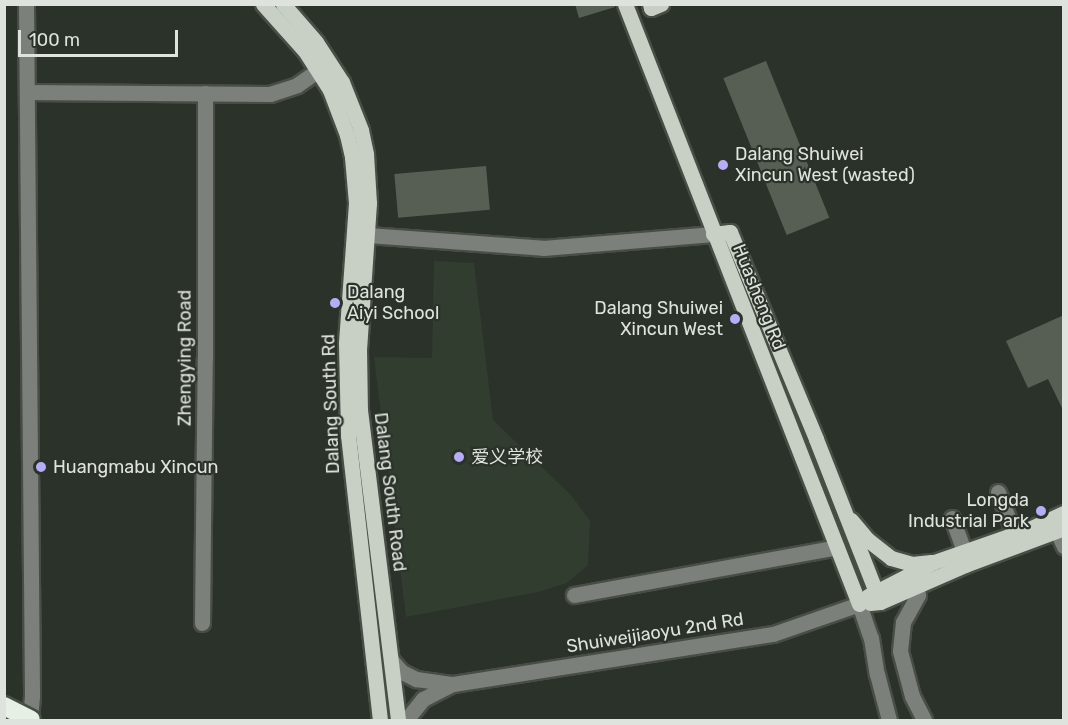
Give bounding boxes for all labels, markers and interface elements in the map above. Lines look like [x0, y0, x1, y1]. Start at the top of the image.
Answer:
scale bar [21, 18, 182, 56]
text: 100 m [29, 29, 80, 51]
place label: Dalang Shuiwei Xincun West (wasted) [735, 144, 915, 186]
marker: Dalang Shuiwei Xincun West (wasted) [716, 158, 730, 172]
street label: Huasheng Rd [728, 241, 790, 353]
place label: Dalang Aiyi School [347, 282, 439, 324]
street label: Zhengying Road [174, 290, 196, 426]
marker: Dalang Aiyi School [328, 296, 342, 310]
place label: Dalang Shuiwei Xincun West [594, 298, 723, 340]
marker: Dalang Shuiwei Xincun West [728, 312, 742, 326]
street label: Dalang South Rd [318, 334, 344, 474]
street label: Dalang South Road [370, 411, 410, 573]
place label: 爱义学校 [471, 446, 543, 468]
marker: 爱义学校 [452, 450, 466, 464]
place label: Huangmabu Xincun [53, 456, 219, 478]
marker: Huangmabu Xincun [34, 460, 48, 474]
place label: Longda Industrial Park [908, 490, 1029, 532]
marker: Longda Industrial Park [1034, 504, 1048, 518]
street label: Shuiweijiaoyu 2nd Rd [565, 608, 745, 658]

